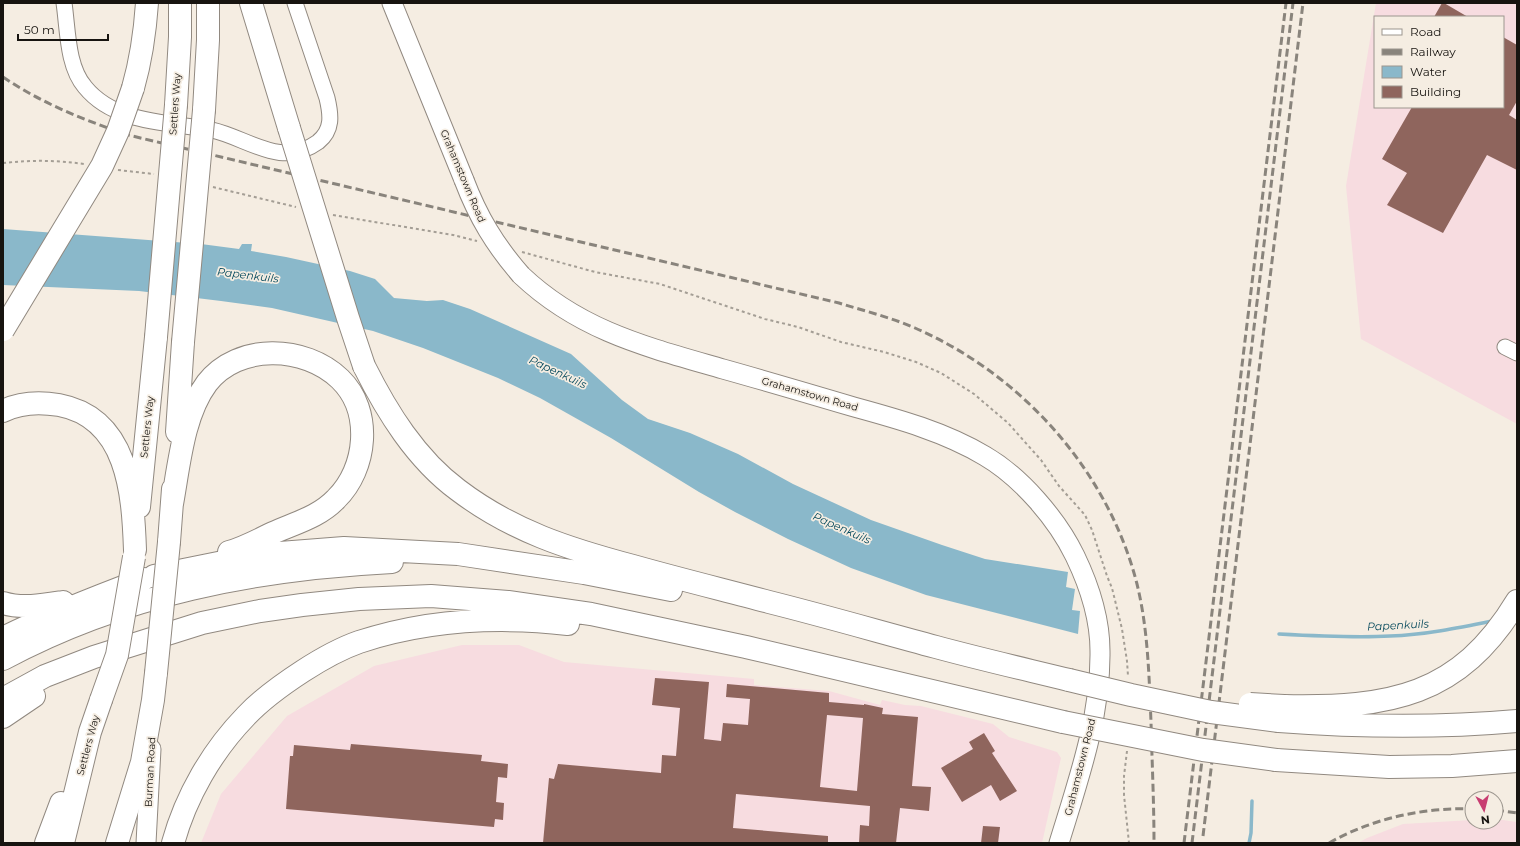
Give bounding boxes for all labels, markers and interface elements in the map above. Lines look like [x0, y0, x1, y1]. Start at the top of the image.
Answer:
scale bar [18, 16, 108, 42]
legend [1374, 16, 1504, 108]
text: 50 m [24, 22, 55, 37]
text: Road [1410, 24, 1441, 39]
text: Railway [1410, 44, 1456, 59]
text: Water [1410, 64, 1447, 79]
street label: Settlers Way [166, 72, 184, 135]
text: Building [1410, 84, 1461, 99]
street label: Grahamstown Road [438, 128, 488, 224]
water label: Papenkuils [216, 264, 280, 286]
water label: Papenkuils [527, 353, 590, 392]
street label: Grahamstown Road [760, 374, 860, 414]
street label: Settlers Way [137, 395, 157, 459]
water label: Papenkuils [811, 509, 874, 547]
water label: Papenkuils [1367, 616, 1430, 634]
street label: Settlers Way [74, 713, 102, 777]
street label: Grahamstown Road [1062, 717, 1098, 817]
street label: Burman Road [142, 737, 158, 807]
north arrow [1464, 790, 1504, 830]
text: N [1480, 812, 1490, 827]

